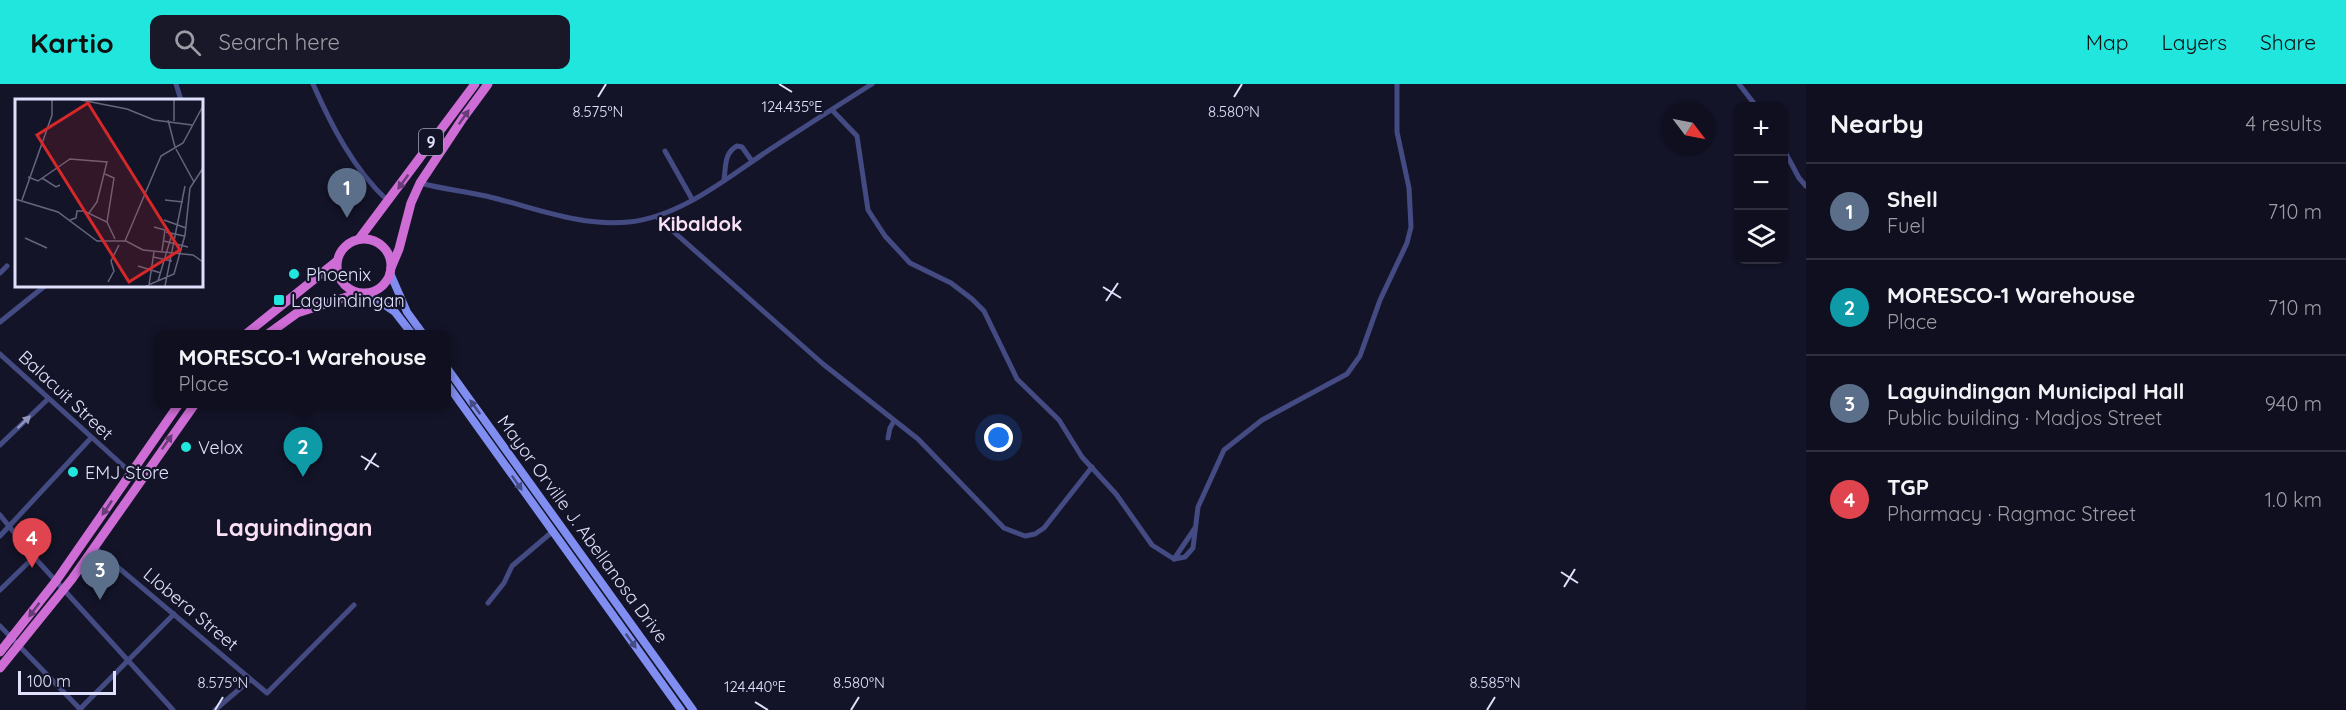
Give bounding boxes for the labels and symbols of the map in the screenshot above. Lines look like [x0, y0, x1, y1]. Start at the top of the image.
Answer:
text: 124.435°E [761, 97, 823, 116]
inset map [15, 99, 202, 286]
text: 8.575°N [573, 102, 623, 121]
text: 8.580°N [1208, 102, 1260, 121]
north arrow [1662, 102, 1716, 156]
one-way arrow [458, 109, 470, 125]
road number: 9 [419, 129, 443, 155]
pin: 1 [328, 168, 366, 218]
one-way arrow [397, 173, 409, 189]
district label: Kibaldok [658, 211, 742, 236]
place label: Phoenix [306, 263, 371, 286]
marker: Phoenix [287, 267, 301, 281]
place label: Laguindingan [291, 289, 405, 312]
marker: Laguindingan [272, 293, 286, 307]
street label: Balacuit Street [14, 345, 118, 445]
one-way arrow [469, 399, 481, 415]
street label: Mayor Orville J. Abellanosa Drive [493, 411, 673, 647]
one-way arrow [16, 415, 31, 429]
your location [984, 423, 1013, 452]
pin: 2 [284, 428, 322, 477]
one-way arrow [161, 434, 173, 450]
place label: Velox [198, 436, 243, 459]
marker: Velox [179, 440, 193, 454]
place label: EMJ Store [85, 461, 169, 484]
marker: EMJ Store [66, 465, 80, 479]
one-way arrow [511, 475, 523, 490]
one-way arrow [101, 499, 112, 516]
district label: Laguindingan [215, 512, 373, 542]
pin: 4 [12, 518, 51, 568]
pin: 3 [80, 550, 120, 600]
street label: Llobera Street [139, 563, 243, 655]
one-way arrow [27, 602, 40, 618]
one-way arrow [625, 633, 637, 649]
scale bar [18, 668, 116, 696]
text: 8.575°N [198, 673, 248, 692]
text: 8.580°N [833, 673, 885, 692]
text: 8.585°N [1469, 673, 1521, 692]
text: 124.440°E [724, 677, 786, 696]

